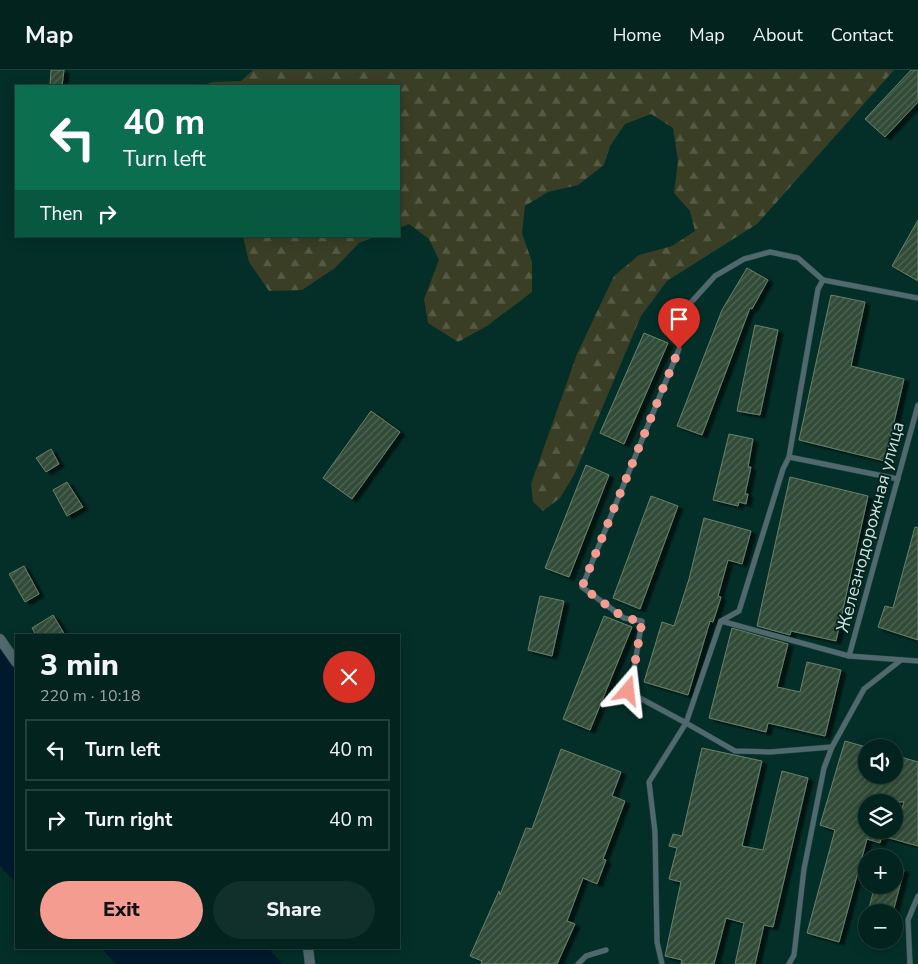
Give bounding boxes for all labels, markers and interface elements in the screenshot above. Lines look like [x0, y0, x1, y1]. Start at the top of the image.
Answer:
text: Map [25, 19, 73, 51]
text: Home [613, 23, 661, 47]
text: Map [689, 23, 725, 47]
text: About [753, 23, 803, 47]
text: Contact [831, 23, 893, 47]
text: 40 m [123, 99, 205, 146]
icon: left [40, 105, 105, 170]
text: Turn left [123, 144, 206, 174]
icon: right [93, 200, 121, 228]
text: Then [40, 201, 83, 227]
pin [658, 298, 700, 349]
icon: arrive [665, 305, 693, 333]
street label: Железнодорожная улица [830, 419, 910, 635]
text: 3 min [40, 645, 119, 686]
button: close [323, 651, 375, 703]
position arrow [601, 664, 653, 716]
text: 220 m · 10:18 [40, 685, 141, 707]
icon: left [42, 736, 70, 764]
text: Turn left [85, 737, 160, 763]
text: 40 m [329, 737, 373, 763]
map controls [858, 739, 903, 949]
button: sound [858, 739, 903, 784]
button: layers [858, 794, 903, 839]
icon: right [42, 806, 70, 834]
text: Turn right [85, 807, 172, 833]
text: 40 m [329, 807, 373, 833]
button: + [858, 849, 903, 894]
button: Exit [40, 881, 203, 939]
button: Share [213, 881, 375, 939]
button: − [858, 904, 903, 949]

